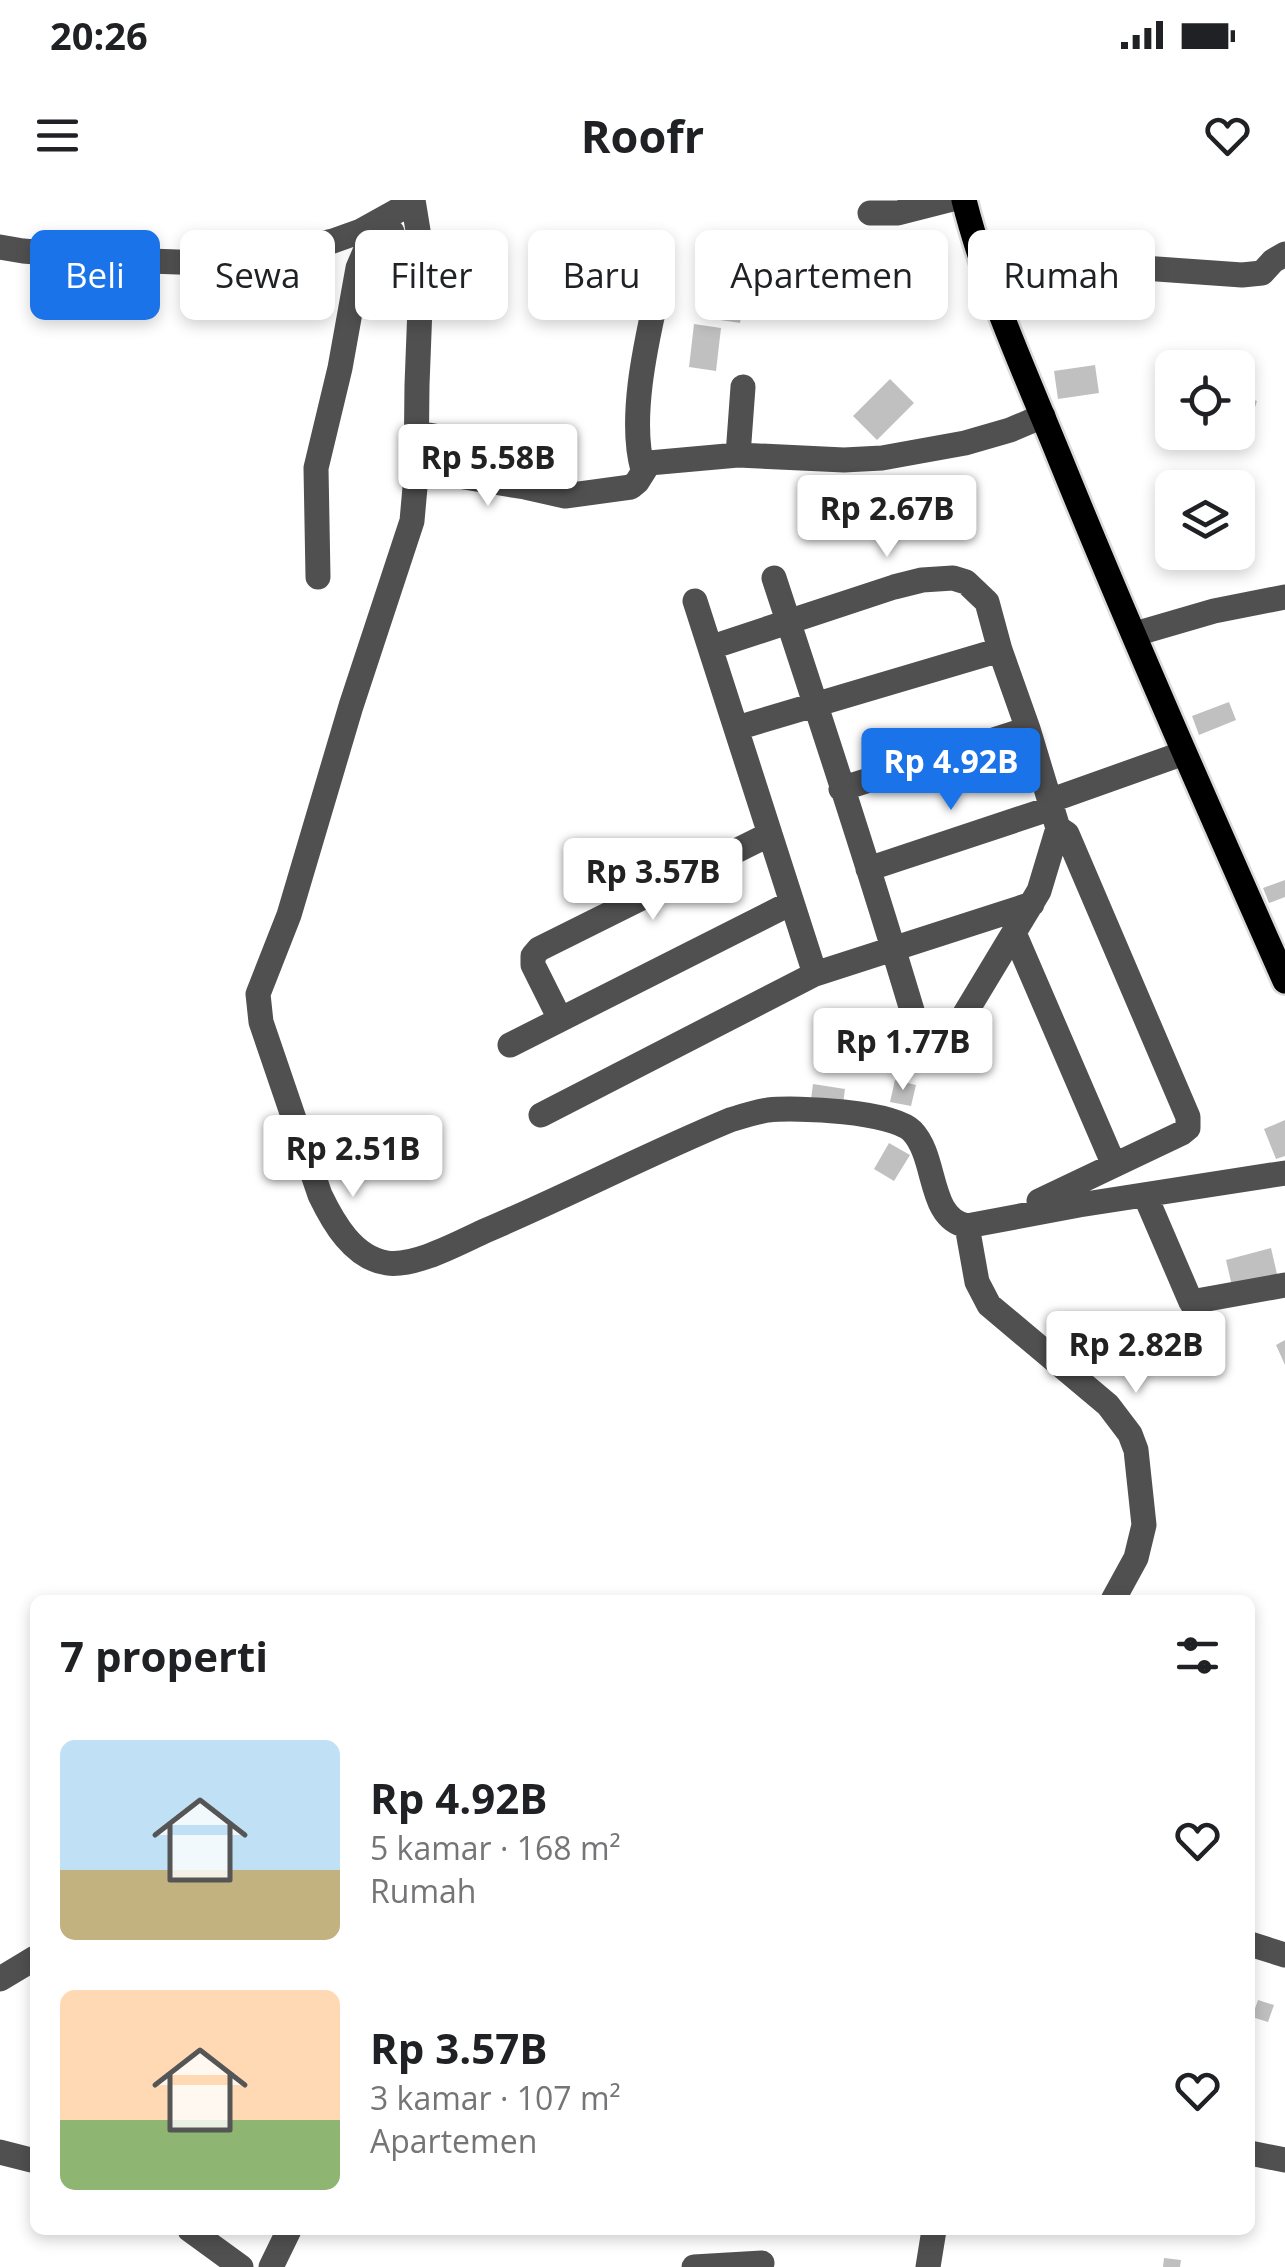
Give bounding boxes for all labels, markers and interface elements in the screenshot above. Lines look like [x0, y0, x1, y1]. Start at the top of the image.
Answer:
text: 20:26 [50, 9, 148, 61]
text: Roofr [581, 105, 704, 166]
icon: menu [30, 108, 85, 163]
icon: heart [1200, 108, 1255, 163]
chip: Beli [30, 230, 160, 320]
chip: Sewa [180, 230, 335, 320]
chip: Filter [355, 230, 508, 320]
chip: Baru [528, 230, 675, 320]
chip: Apartemen [695, 230, 948, 320]
chip: Rumah [968, 230, 1155, 320]
map controls [1155, 350, 1255, 570]
button: locate [1155, 350, 1255, 450]
pin: Rp 5.58B [385, 424, 591, 509]
text: Rp 5.58B [420, 435, 556, 478]
button: layers [1155, 470, 1255, 570]
pin: Rp 2.67B [784, 475, 990, 560]
text: Rp 2.67B [819, 486, 955, 529]
pin: Rp 4.92B [848, 728, 1054, 813]
text: Rp 4.92B [883, 739, 1019, 782]
pin: Rp 3.57B [550, 838, 756, 923]
text: Rp 3.57B [585, 849, 721, 892]
pin: Rp 1.77B [800, 1008, 1006, 1093]
text: Rp 1.77B [835, 1019, 971, 1062]
pin: Rp 2.51B [250, 1115, 456, 1200]
text: Rp 2.51B [285, 1126, 421, 1169]
pin: Rp 2.82B [1033, 1311, 1239, 1396]
text: Rp 2.82B [1068, 1322, 1204, 1365]
text: 7 properti [60, 1627, 268, 1684]
icon: filters [1170, 1628, 1225, 1683]
text: Rp 4.92B [370, 1769, 547, 1826]
icon: home [140, 1780, 260, 1900]
icon: heart [1170, 1813, 1225, 1868]
text: 5 kamar · 168 m² [370, 1826, 621, 1869]
text: Rumah [370, 1869, 476, 1912]
text: Rp 3.57B [370, 2019, 547, 2076]
icon: home [140, 2030, 260, 2150]
icon: heart [1170, 2063, 1225, 2118]
text: 3 kamar · 107 m² [370, 2076, 621, 2119]
text: Apartemen [370, 2119, 537, 2162]

